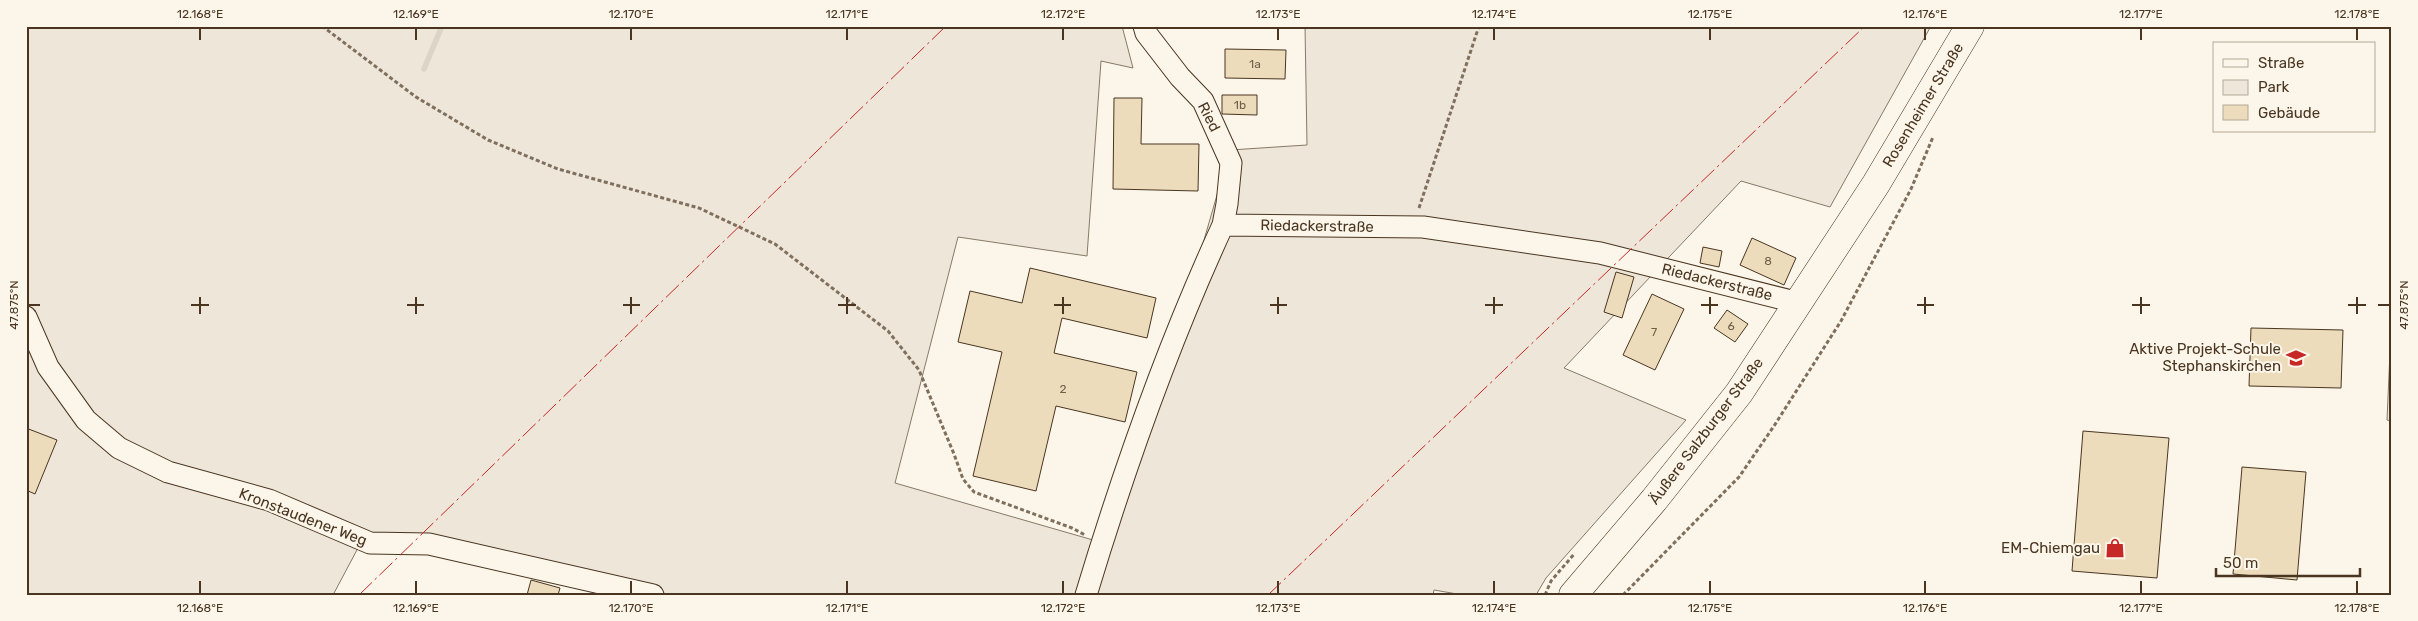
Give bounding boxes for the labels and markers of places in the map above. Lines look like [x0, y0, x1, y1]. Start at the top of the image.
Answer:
place label: Aktive Projekt-Schule Stephanskirchen [2129, 340, 2281, 375]
school or university icon: Aktive Projekt-Schule Stephanskirchen [2285, 347, 2307, 369]
shop icon: EM-Chiemgau [2104, 537, 2126, 559]
place label: EM-Chiemgau [2001, 539, 2100, 557]

